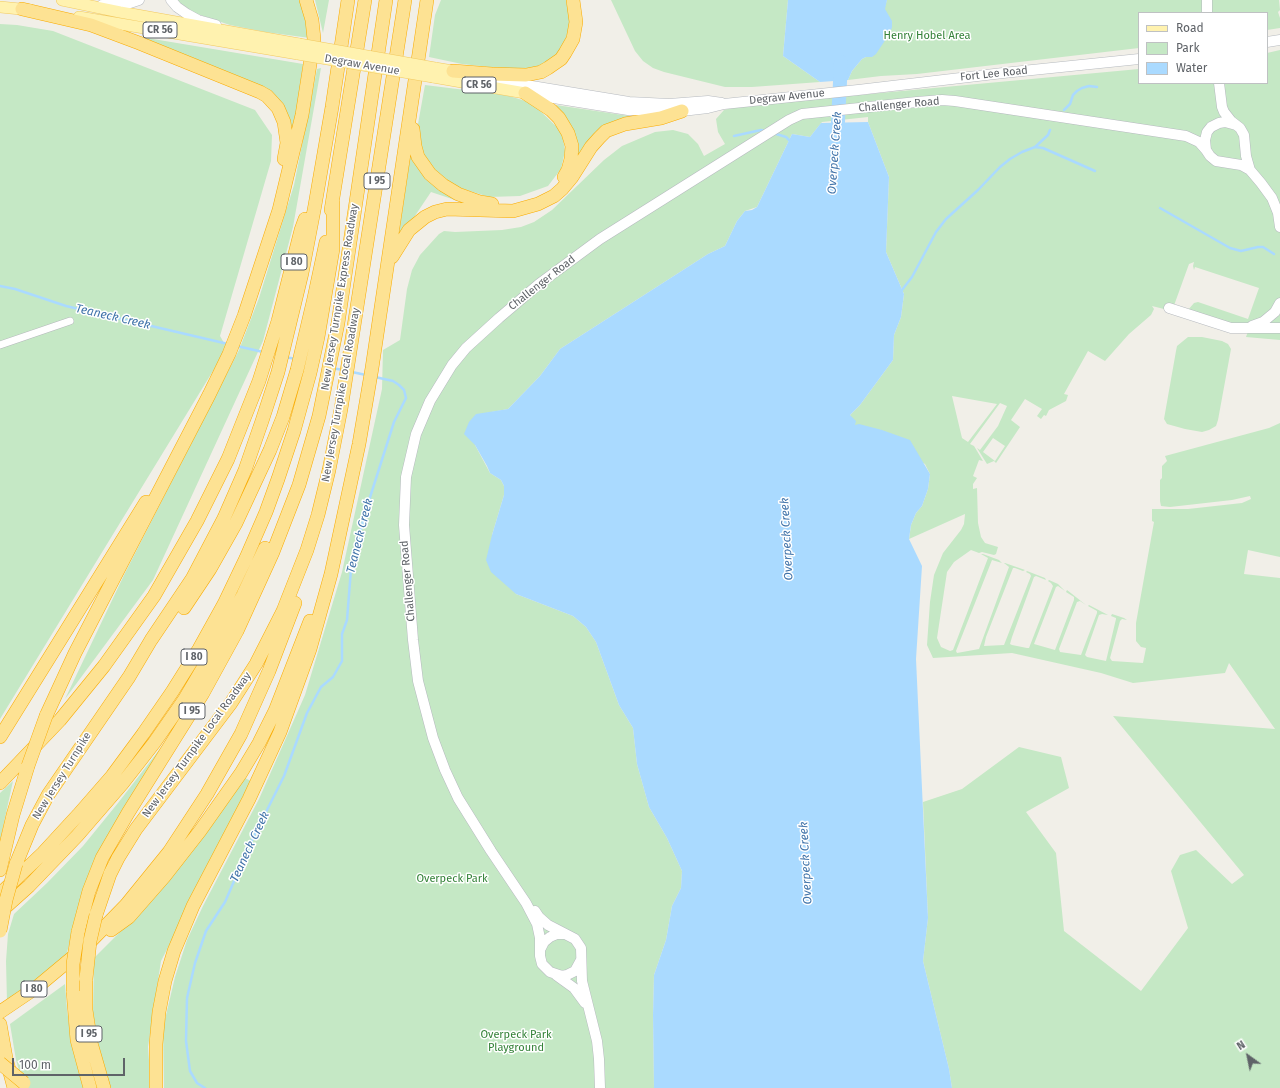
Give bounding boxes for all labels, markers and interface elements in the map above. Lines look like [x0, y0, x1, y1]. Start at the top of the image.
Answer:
legend [1138, 12, 1268, 84]
text: Road [1176, 21, 1204, 35]
road number: CR 56 [143, 22, 177, 38]
park label: Henry Hobel Area [883, 29, 971, 43]
text: Park [1176, 41, 1200, 55]
street label: Degraw Avenue [323, 52, 401, 78]
text: Water [1176, 61, 1207, 75]
street label: Fort Lee Road [959, 64, 1029, 84]
road number: CR 56 [462, 77, 496, 93]
street label: Degraw Avenue [749, 86, 825, 108]
street label: Challenger Road [858, 95, 940, 115]
water label: Overpeck Creek [825, 111, 845, 195]
road number: I 95 [364, 173, 390, 189]
street label: New Jersey Turnpike Express Roadway [319, 203, 361, 391]
street label: Challenger Road [506, 253, 578, 313]
road number: I 80 [281, 254, 307, 270]
water label: Teaneck Creek [74, 301, 152, 333]
street label: New Jersey Turnpike Local Roadway [319, 307, 363, 483]
water label: Teaneck Creek [344, 497, 376, 575]
water label: Overpeck Creek [778, 497, 796, 581]
street label: Challenger Road [398, 540, 418, 622]
road number: I 80 [181, 649, 207, 665]
street label: New Jersey Turnpike Local Roadway [140, 670, 254, 820]
road number: I 95 [179, 703, 205, 719]
street label: New Jersey Turnpike [30, 730, 94, 822]
water label: Teaneck Creek [227, 809, 273, 885]
water label: Overpeck Creek [797, 821, 815, 905]
park label: Overpeck Park [416, 872, 488, 886]
road number: I 80 [21, 981, 47, 997]
road number: I 95 [76, 1026, 102, 1042]
park label: Overpeck Park Playground [480, 1028, 552, 1054]
north arrow [1228, 1036, 1268, 1076]
text: N [1235, 1038, 1248, 1053]
scale bar [14, 1050, 127, 1076]
text: 100 m [19, 1058, 51, 1072]

